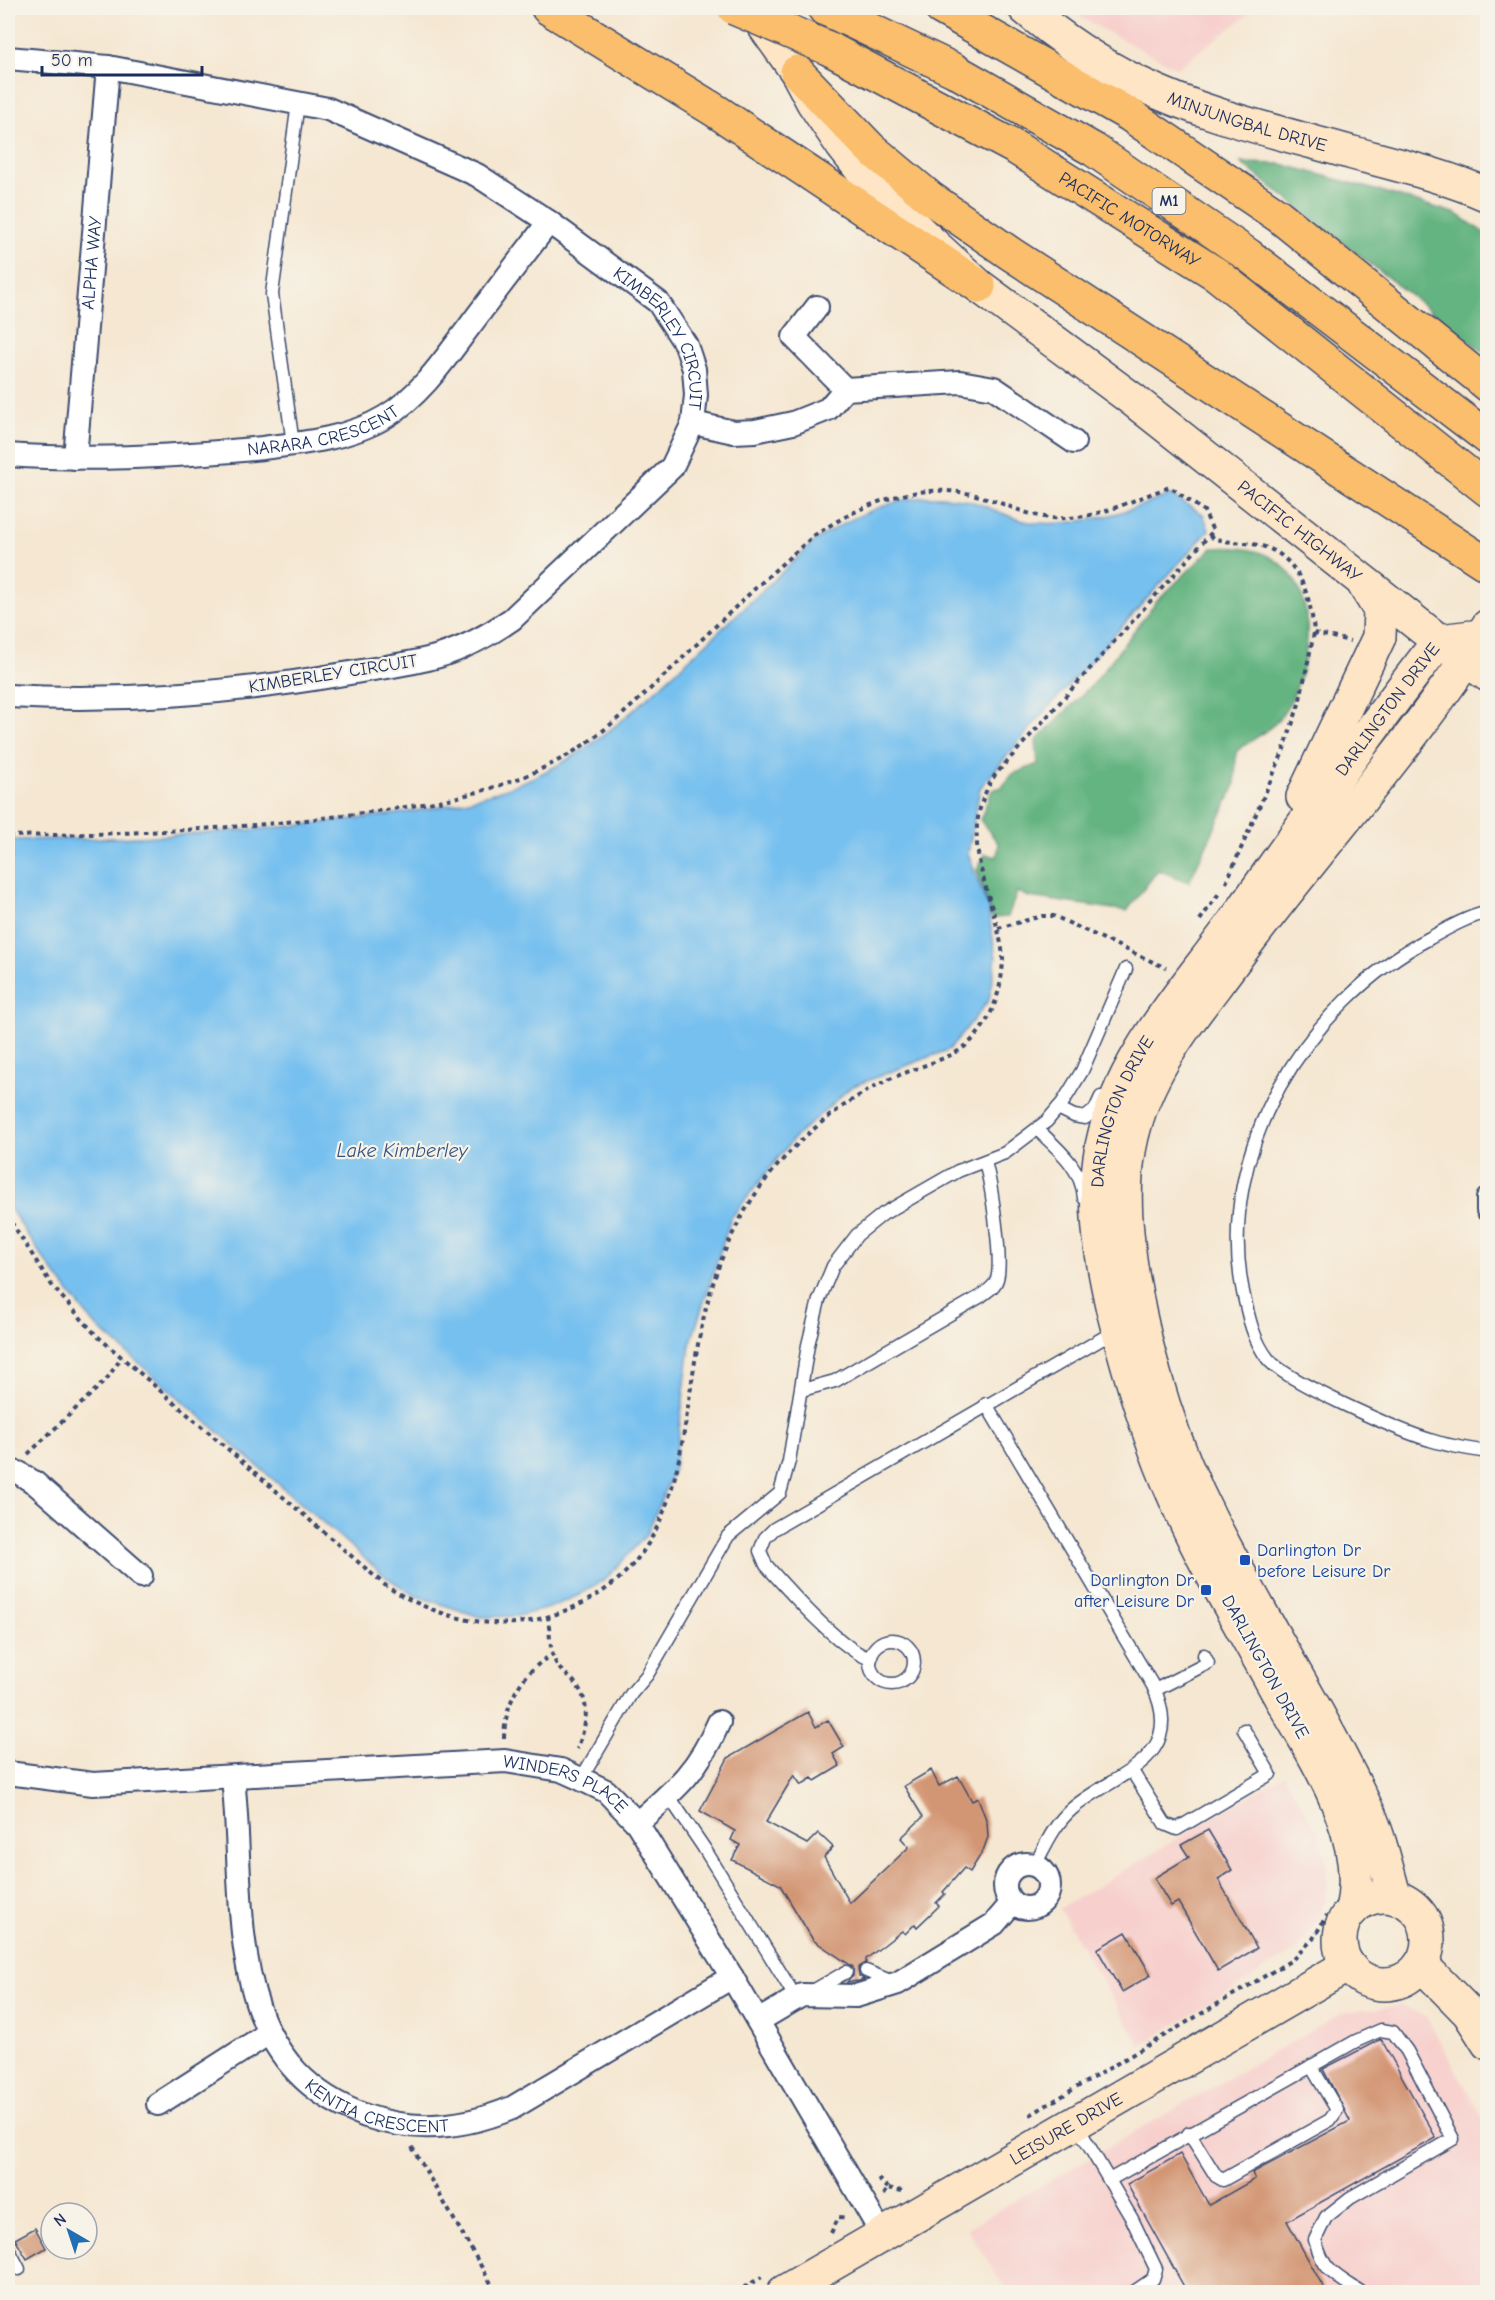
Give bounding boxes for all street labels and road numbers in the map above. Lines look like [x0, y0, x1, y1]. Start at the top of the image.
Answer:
street label: MINJUNGBAL DRIVE [1164, 87, 1329, 156]
street label: PACIFIC MOTORWAY [1055, 167, 1204, 272]
road number: M1 [1152, 188, 1186, 214]
street label: ALPHA WAY [77, 215, 106, 310]
street label: KIMBERLEY CIRCUIT [609, 262, 707, 412]
street label: NARARA CRESCENT [246, 400, 403, 460]
street label: PACIFIC HIGHWAY [1233, 476, 1366, 587]
street label: DARLINGTON DRIVE [1331, 638, 1444, 780]
street label: KIMBERLEY CIRCUIT [247, 650, 419, 698]
street label: DARLINGTON DRIVE [1087, 1032, 1158, 1188]
street label: DARLINGTON DRIVE [1217, 1592, 1313, 1742]
street label: WINDERS PLACE [502, 1750, 632, 1818]
street label: KENTIA CRESCENT [301, 2074, 450, 2137]
street label: LEISURE DRIVE [1006, 2088, 1126, 2169]

